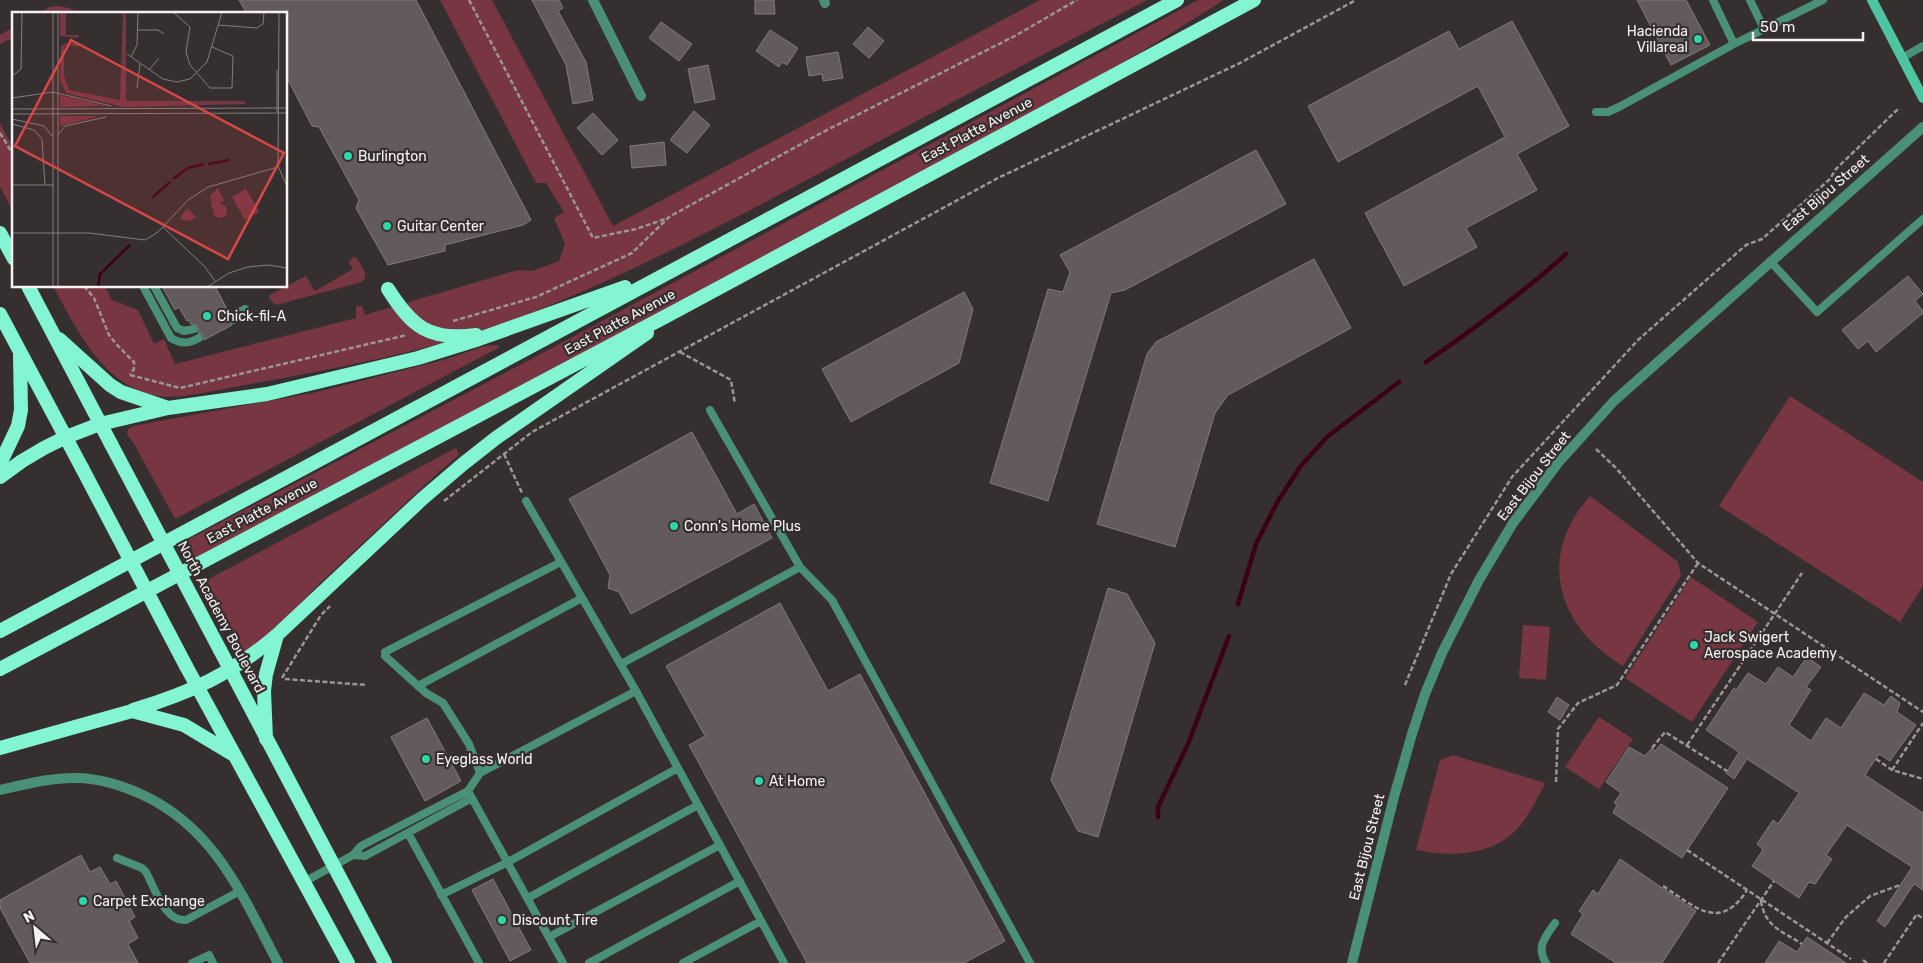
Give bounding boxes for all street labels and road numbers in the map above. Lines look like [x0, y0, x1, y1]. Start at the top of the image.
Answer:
street label: East Platte Avenue [919, 94, 1036, 166]
street label: East Bijou Street [1779, 151, 1873, 235]
street label: East Platte Avenue [562, 286, 679, 358]
street label: East Bijou Street [1494, 427, 1575, 524]
street label: East Platte Avenue [204, 475, 321, 547]
street label: North Academy Boulevard [174, 538, 268, 696]
street label: East Bijou Street [1346, 792, 1389, 902]

